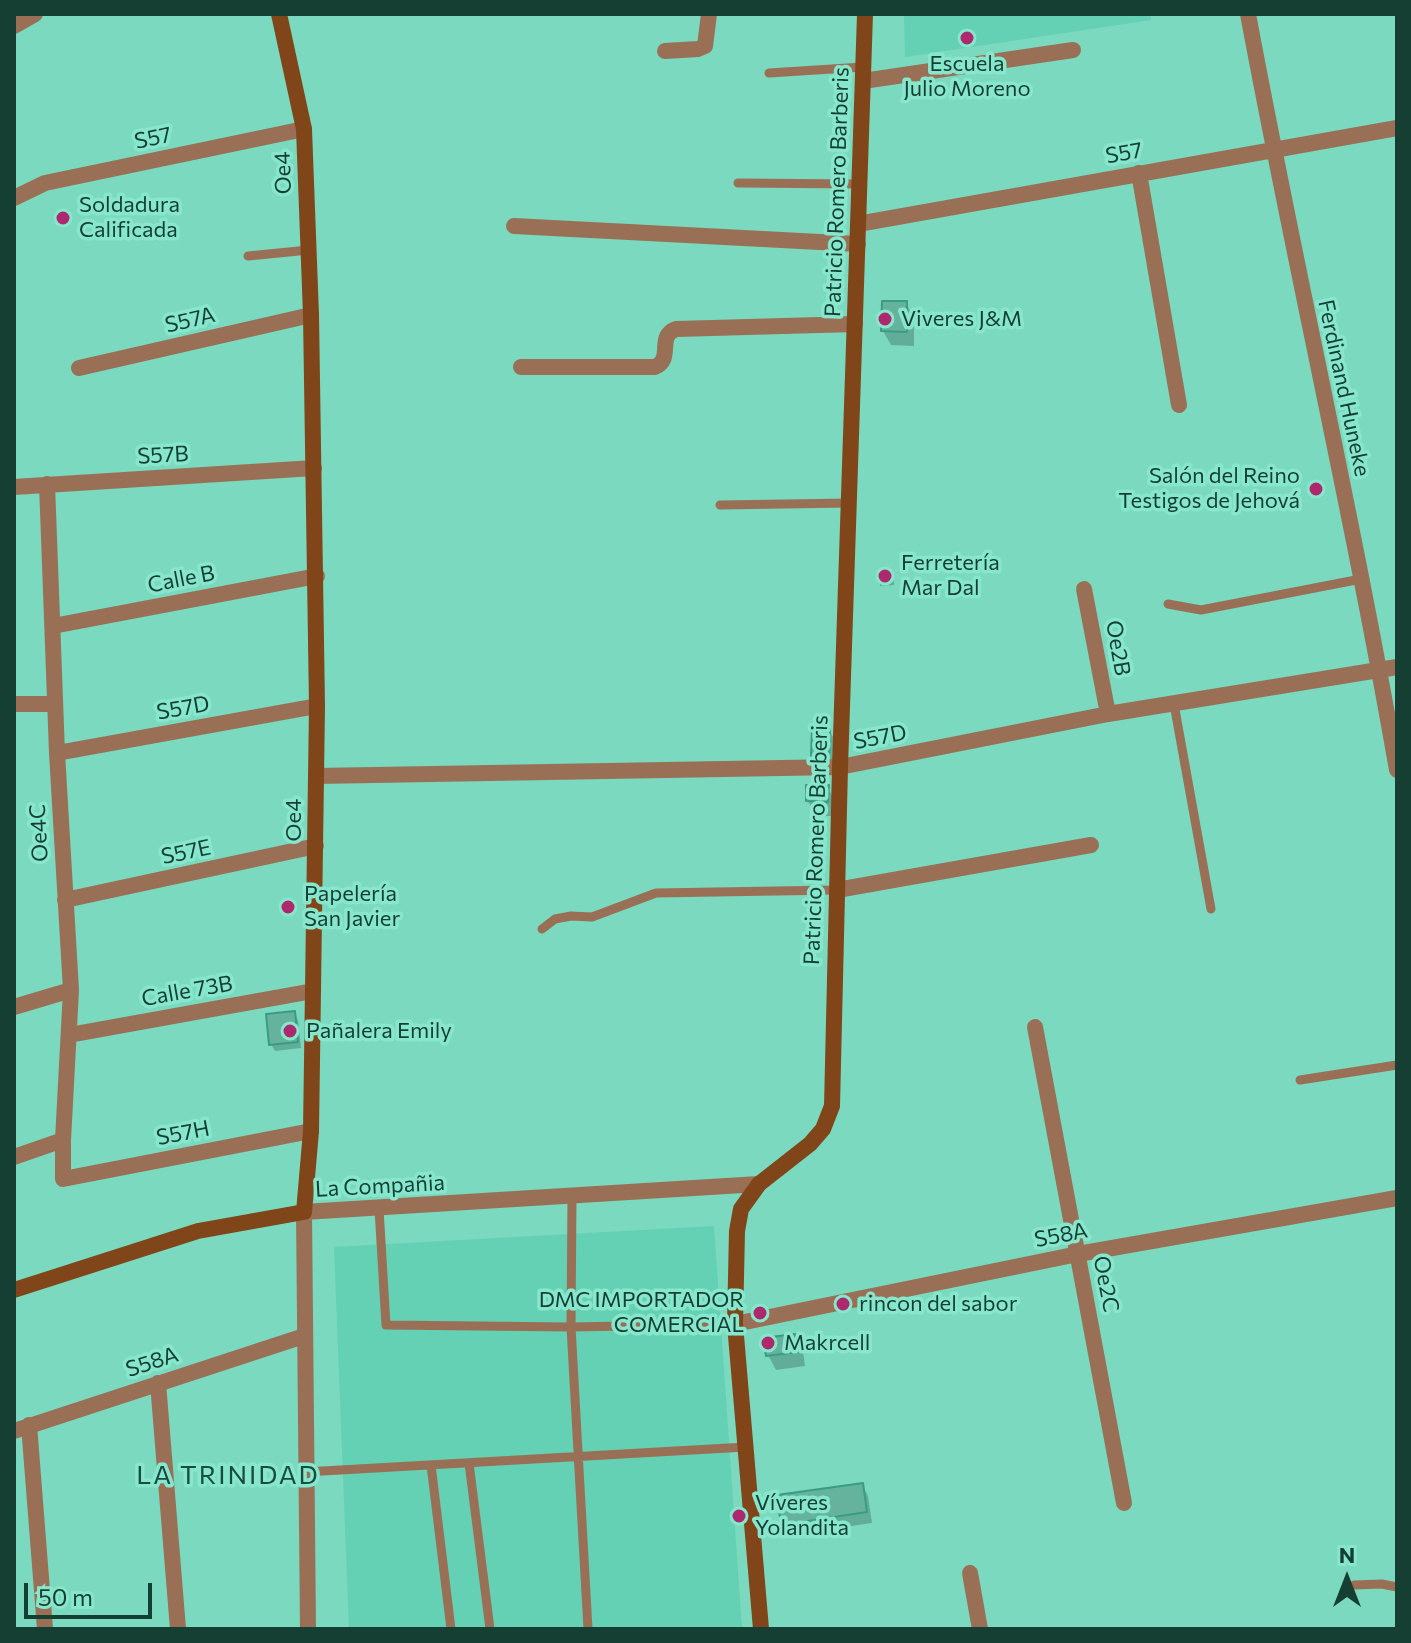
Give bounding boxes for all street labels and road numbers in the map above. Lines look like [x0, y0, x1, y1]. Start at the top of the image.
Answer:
street label: Patricio Romero Barberis [819, 67, 855, 317]
street label: S57 [132, 121, 174, 155]
street label: S57 [1103, 137, 1145, 169]
street label: Oe4 [269, 151, 297, 195]
street label: Ferdinand Huneke [1312, 297, 1376, 479]
street label: S57A [162, 301, 218, 339]
street label: S57B [137, 440, 189, 470]
street label: Calle B [145, 560, 217, 598]
street label: Oe2B [1100, 618, 1136, 678]
street label: S57D [154, 690, 212, 726]
street label: Patricio Romero Barberis [798, 715, 834, 965]
street label: S57D [851, 719, 909, 755]
street label: Oe4 [281, 799, 307, 841]
street label: Oe4C [24, 803, 54, 863]
street label: S57E [159, 834, 213, 870]
street label: Calle 73B [139, 970, 235, 1012]
street label: S57H [154, 1115, 212, 1151]
street label: La Compañia [314, 1169, 446, 1203]
street label: S58A [1032, 1217, 1090, 1253]
street label: Oe2C [1088, 1254, 1124, 1314]
street label: S58A [122, 1341, 182, 1383]

